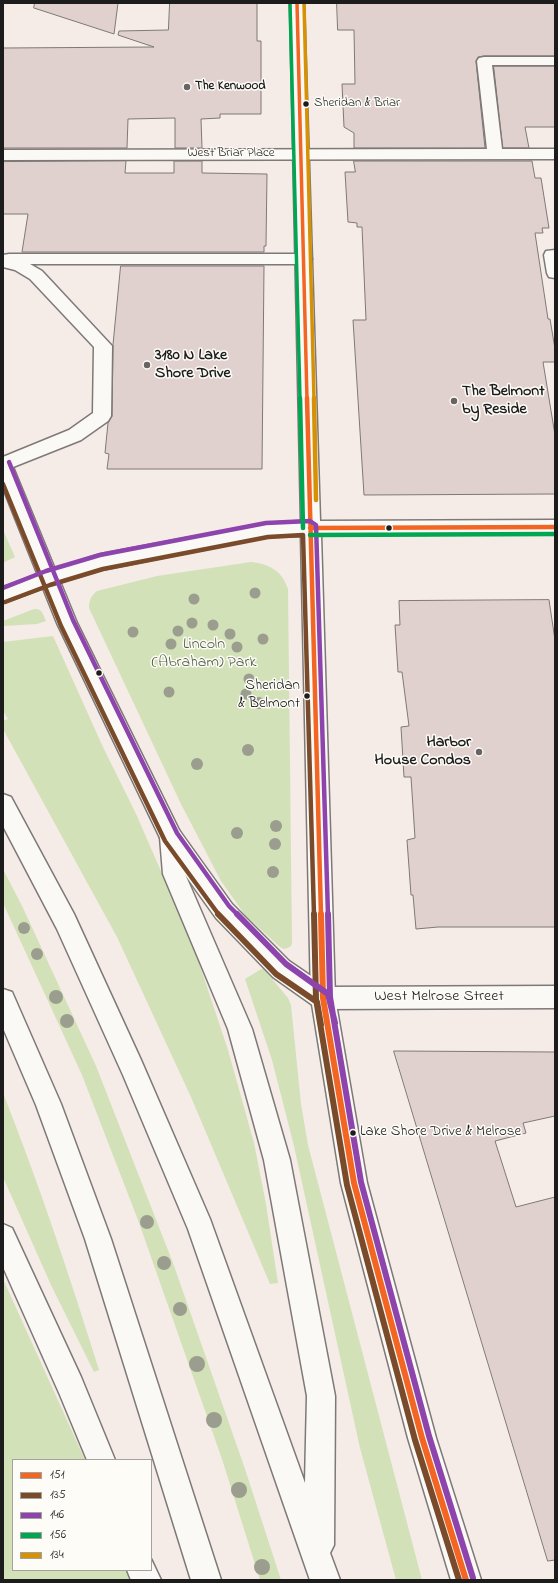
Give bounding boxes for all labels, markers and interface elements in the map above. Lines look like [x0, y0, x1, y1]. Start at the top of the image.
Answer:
place label: The Kenwood [195, 79, 265, 95]
marker: The Kenwood [182, 82, 192, 92]
place label: Sheridan & Briar [314, 96, 400, 112]
marker: Sheridan & Briar [301, 99, 311, 109]
street label: West Briar Place [187, 146, 275, 162]
place label: 3180 N Lake Shore Drive [155, 346, 231, 384]
marker: 3180 N Lake Shore Drive [142, 360, 152, 370]
place label: The Belmont by Reside [462, 382, 545, 420]
marker: The Belmont by Reside [449, 396, 459, 406]
unlabelled marker [384, 523, 394, 533]
park label: Lincoln (Abraham) Park [152, 635, 256, 673]
unlabelled marker [94, 668, 104, 678]
place label: Sheridan & Belmont [238, 678, 300, 713]
marker: Sheridan & Belmont [302, 691, 312, 701]
place label: Harbor House Condos [375, 733, 471, 771]
marker: Harbor House Condos [474, 747, 484, 757]
street label: West Melrose Street [374, 987, 504, 1007]
place label: Lake Shore Drive & Melrose [360, 1124, 521, 1142]
marker: Lake Shore Drive & Melrose [348, 1128, 358, 1138]
legend [12, 1459, 152, 1571]
text: 151 [50, 1466, 65, 1484]
text: 135 [50, 1486, 66, 1504]
text: 146 [50, 1506, 64, 1524]
text: 156 [50, 1526, 66, 1544]
text: 134 [50, 1546, 64, 1564]

